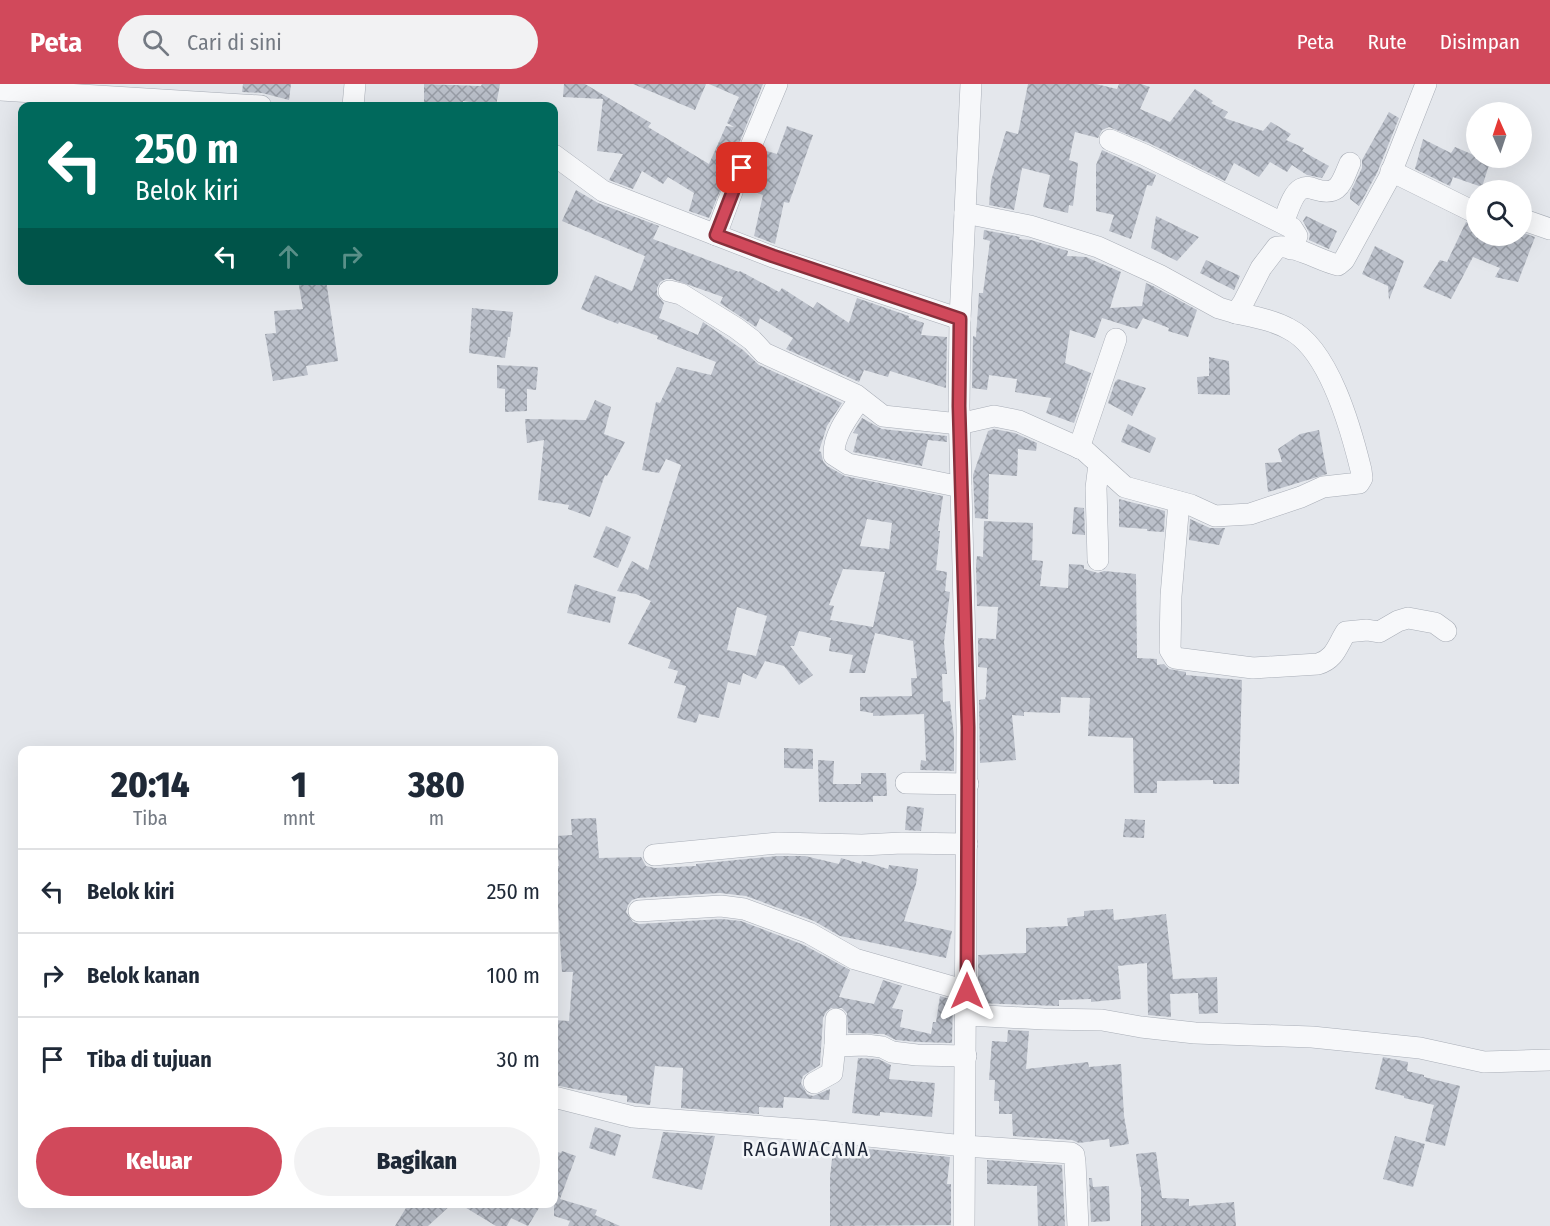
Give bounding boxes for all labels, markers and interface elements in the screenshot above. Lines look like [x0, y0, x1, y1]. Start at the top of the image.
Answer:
search box [118, 15, 538, 69]
text: Peta [30, 26, 82, 59]
icon: search [139, 26, 172, 59]
text: Cari di sini [187, 29, 282, 56]
text: Peta [1297, 29, 1334, 55]
text: Rute [1367, 29, 1407, 55]
text: Disimpan [1440, 29, 1520, 55]
north arrow [1466, 102, 1532, 168]
map controls [1466, 102, 1532, 246]
text: 250 m [135, 124, 239, 174]
icon: left [36, 126, 114, 204]
pin [716, 142, 767, 193]
icon: arrive [725, 151, 758, 184]
text: Belok kiri [135, 175, 239, 207]
button: search [1466, 180, 1532, 246]
icon: left [209, 240, 242, 273]
icon: ahead [272, 240, 305, 273]
icon: right [335, 240, 368, 273]
text: 20:14 [111, 763, 190, 807]
text: 1 [291, 763, 307, 807]
text: 380 [408, 763, 465, 807]
text: Tiba [133, 806, 168, 830]
text: mnt [283, 806, 315, 830]
text: m [429, 806, 444, 830]
icon: left [36, 875, 69, 908]
text: Belok kiri [87, 878, 175, 905]
text: 250 m [487, 878, 540, 905]
icon: right [36, 959, 69, 992]
position arrow [935, 959, 999, 1023]
text: Belok kanan [87, 962, 200, 989]
text: 100 m [486, 962, 540, 989]
icon: arrive [36, 1043, 69, 1076]
text: Tiba di tujuan [87, 1046, 212, 1073]
text: 30 m [497, 1046, 540, 1073]
button: Keluar [36, 1127, 282, 1196]
button: Bagikan [294, 1127, 540, 1196]
district label: RAGAWACANA [743, 1137, 869, 1161]

